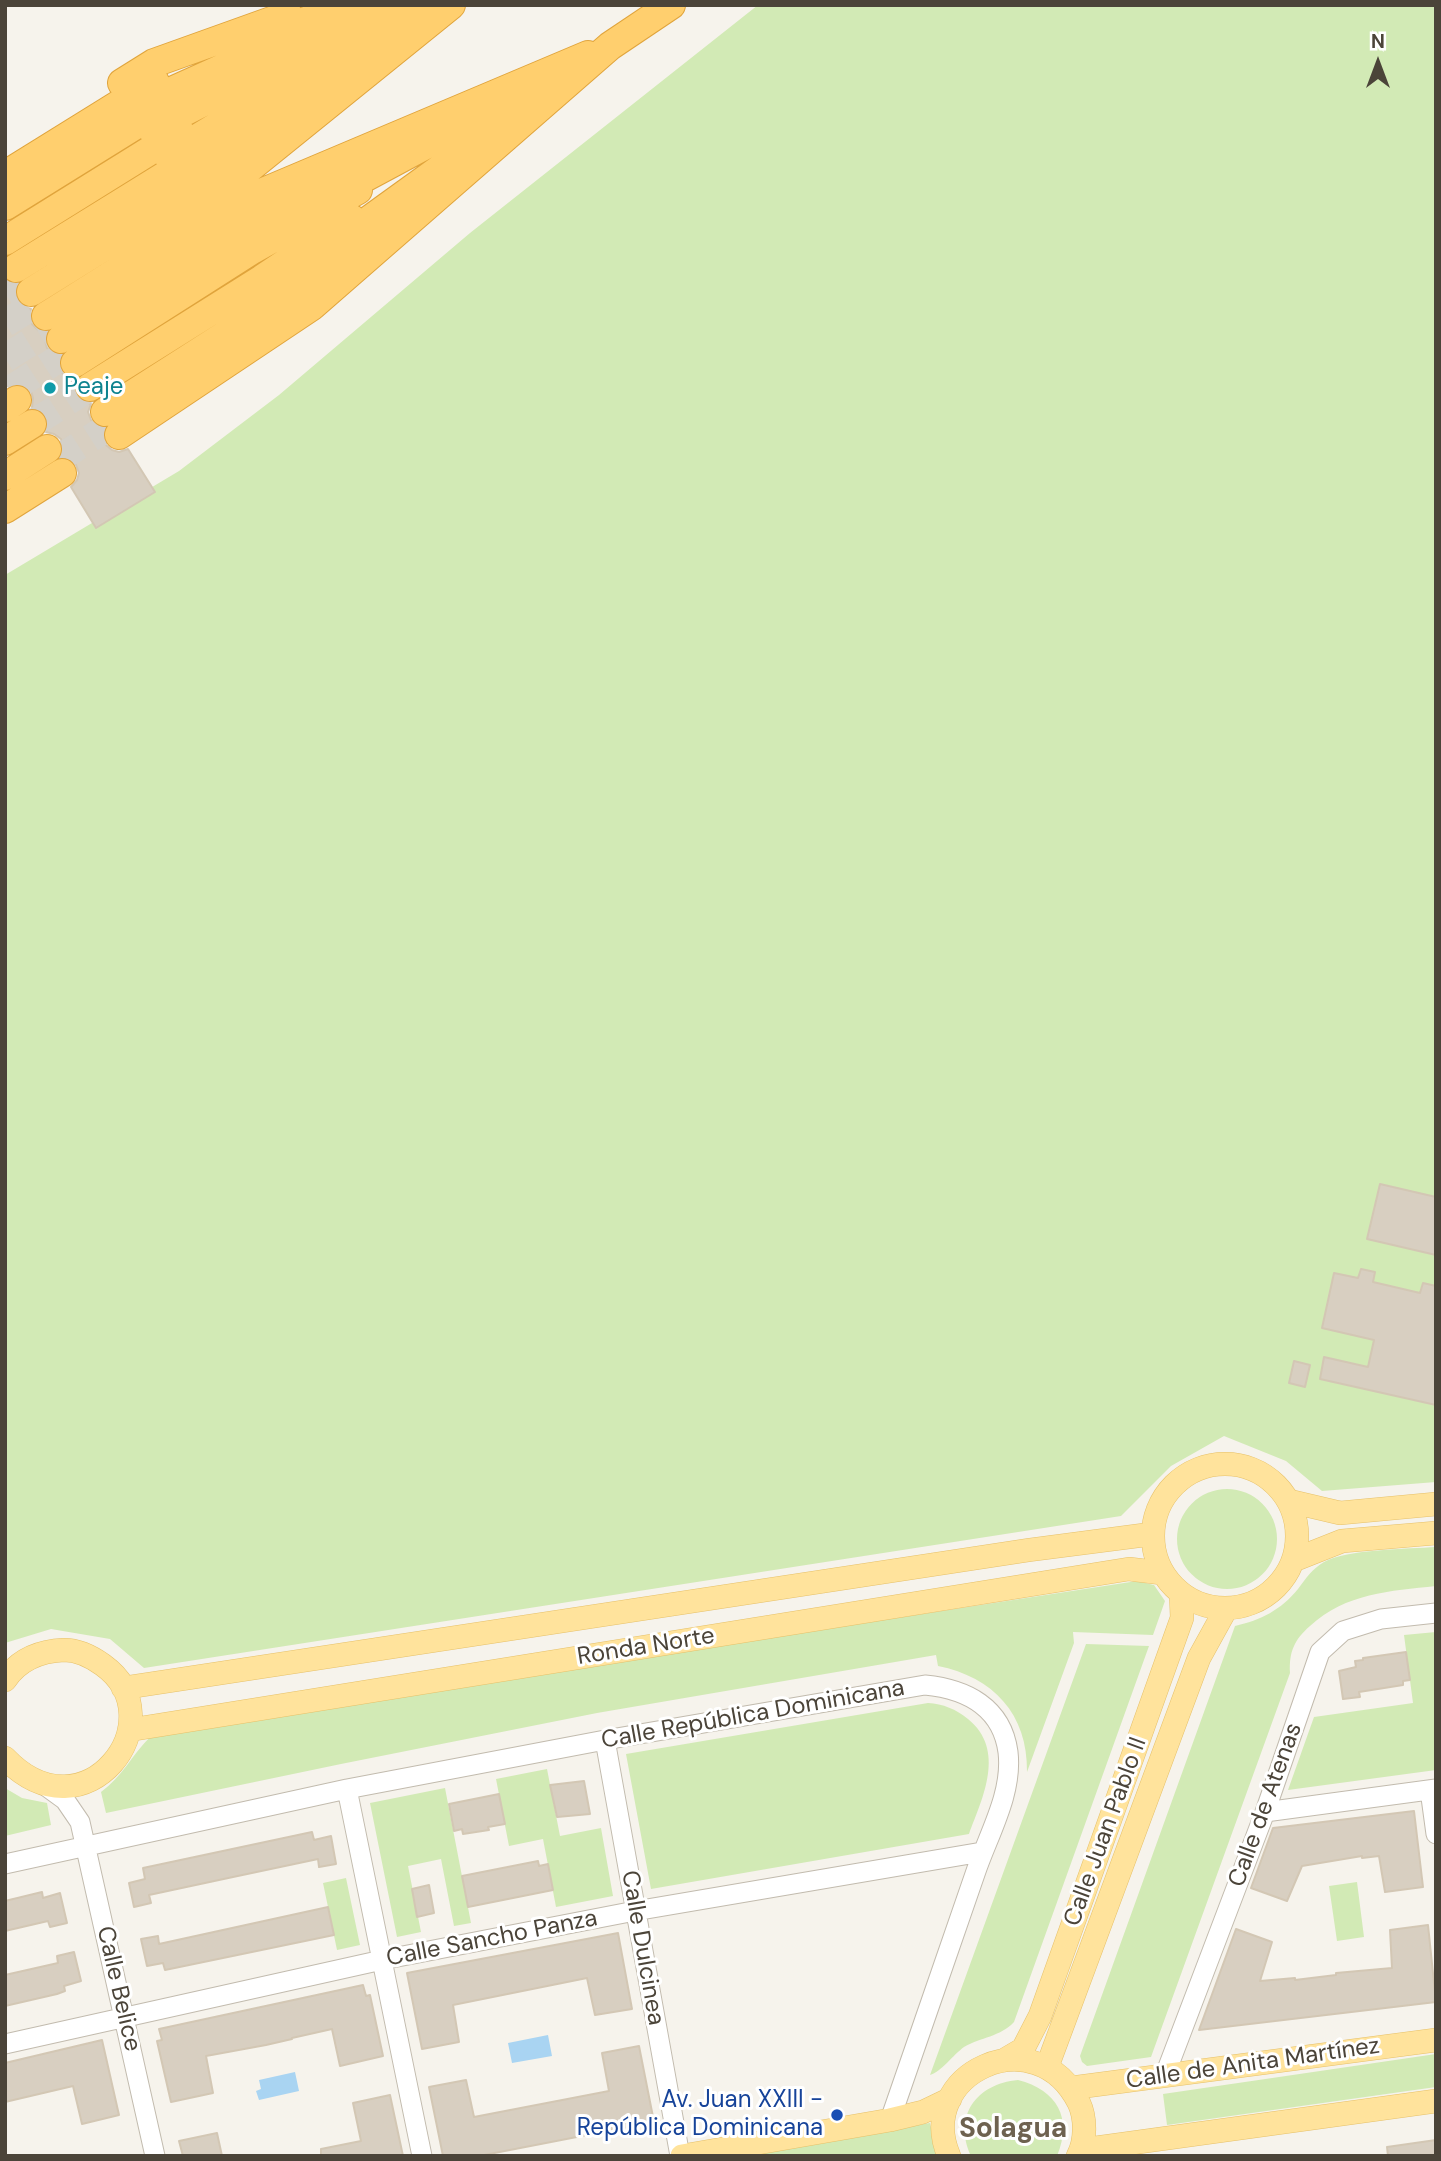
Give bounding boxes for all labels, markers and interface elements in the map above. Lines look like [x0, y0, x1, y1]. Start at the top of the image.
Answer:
north arrow [1343, 28, 1413, 98]
text: N [1371, 29, 1385, 54]
place label: Peaje [64, 374, 123, 402]
marker: Peaje [42, 380, 58, 396]
street label: Ronda Norte [575, 1622, 717, 1672]
street label: Calle República Dominicana [599, 1674, 907, 1756]
street label: Calle de Atenas [1223, 1719, 1309, 1891]
street label: Calle Juan Pablo II [1059, 1734, 1153, 1930]
street label: Calle Dulcinea [614, 1868, 670, 2028]
street label: Calle Sancho Panza [384, 1904, 600, 1974]
street label: Calle Belice [90, 1924, 146, 2054]
street label: Calle de Anita Martínez [1124, 2032, 1382, 2096]
place label: Av. Juan XXIII - República Dominicana [577, 2087, 823, 2143]
marker: Av. Juan XXIII - República Dominicana [829, 2107, 845, 2123]
district label: Solagua [959, 2113, 1067, 2147]

